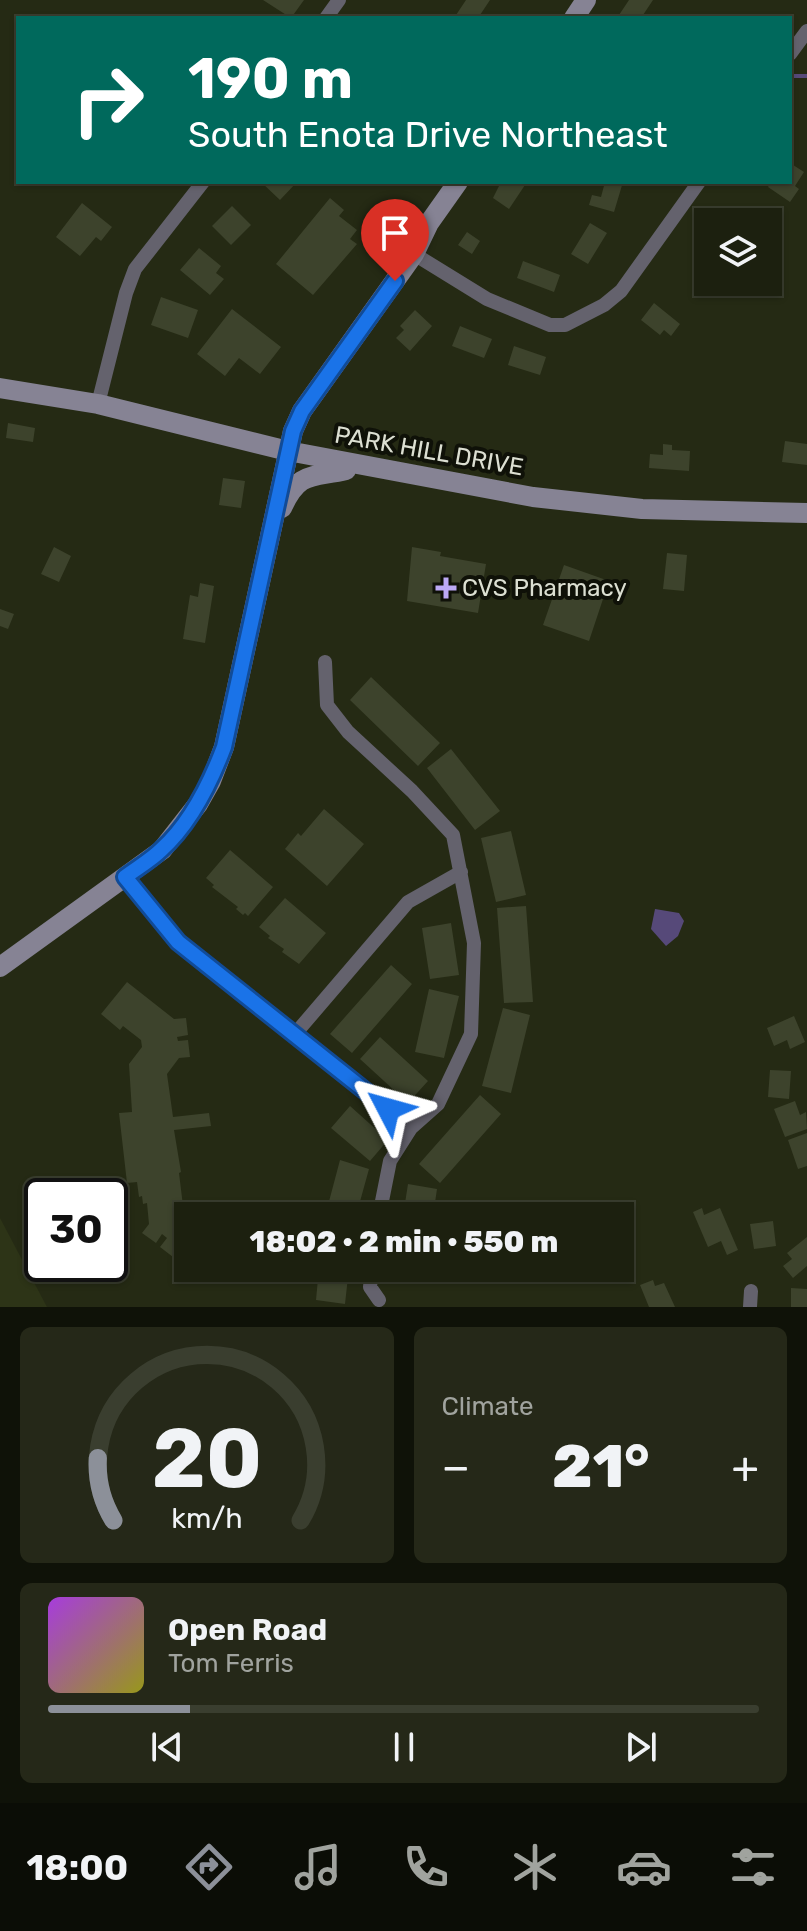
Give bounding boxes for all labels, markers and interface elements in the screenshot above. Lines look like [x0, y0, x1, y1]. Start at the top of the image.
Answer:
text: 190 m [188, 46, 353, 112]
icon: right [56, 48, 160, 152]
text: South Enota Drive Northeast [188, 113, 668, 156]
pin [361, 199, 429, 281]
map controls [694, 208, 782, 296]
button: layers [694, 208, 782, 296]
icon: arrive [373, 211, 417, 255]
street label: PARK HILL DRIVE [332, 421, 526, 481]
place label: CVS Pharmacy [462, 574, 627, 602]
marker: CVS Pharmacy [437, 579, 455, 597]
position arrow [346, 1067, 430, 1151]
speed limit sign: 30 [24, 1178, 128, 1282]
text: 18:02 · 2 min · 550 m [250, 1224, 558, 1260]
text: Climate [442, 1391, 534, 1422]
text: 20 [151, 1409, 262, 1508]
text: 21° [552, 1431, 650, 1502]
text: − [442, 1441, 470, 1493]
text: + [732, 1441, 759, 1493]
text: km/h [171, 1501, 242, 1535]
text: Open Road [168, 1612, 327, 1648]
text: Tom Ferris [168, 1648, 294, 1679]
icon: previous [145, 1725, 189, 1769]
icon: pause [382, 1725, 426, 1769]
icon: next [619, 1725, 663, 1769]
icon: directions [181, 1839, 237, 1895]
icon: music [290, 1839, 346, 1895]
icon: phone [398, 1839, 454, 1895]
icon: climate [507, 1839, 563, 1895]
icon: car [616, 1839, 672, 1895]
icon: filters [725, 1839, 781, 1895]
text: 18:00 [26, 1846, 128, 1889]

